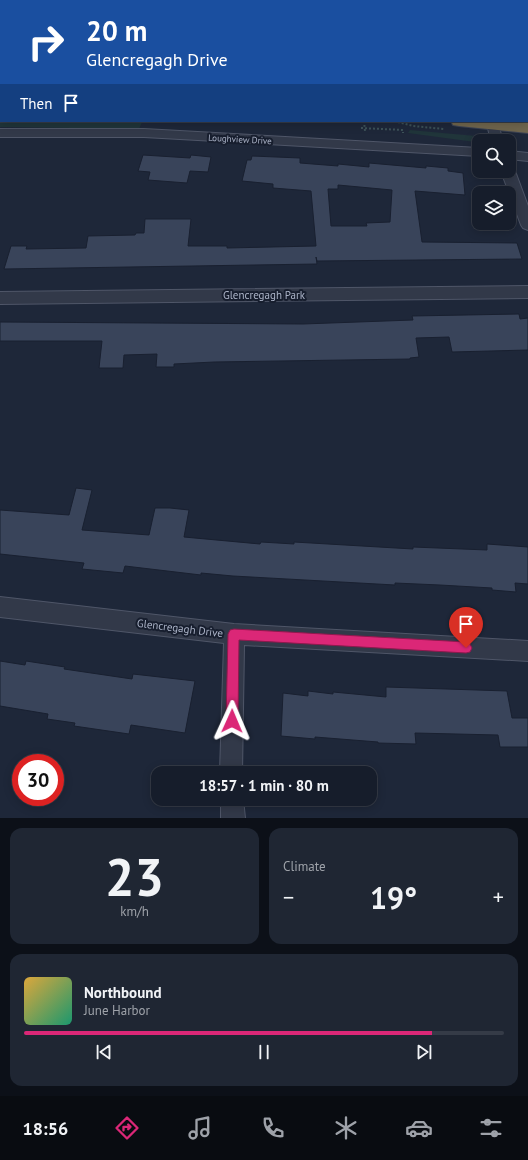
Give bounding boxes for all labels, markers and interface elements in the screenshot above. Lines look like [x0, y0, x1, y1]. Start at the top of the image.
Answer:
text: 20 m [86, 12, 147, 49]
icon: right [20, 16, 72, 68]
text: Glencregagh Drive [86, 48, 228, 71]
icon: arrive [60, 92, 82, 114]
text: Then [20, 94, 52, 113]
street label: Loughview Drive [208, 132, 273, 146]
map controls [472, 134, 516, 230]
button: search [472, 134, 516, 178]
button: layers [472, 186, 516, 230]
street label: Glencregagh Park [223, 288, 306, 302]
pin [449, 607, 483, 648]
icon: arrive [455, 613, 477, 635]
street label: Glencregagh Drive [136, 616, 224, 640]
position arrow [211, 700, 253, 742]
speed limit sign: 30 [12, 754, 64, 806]
text: 18:57 · 1 min · 80 m [199, 776, 329, 795]
text: 23 [105, 843, 164, 910]
text: Climate [283, 858, 326, 875]
text: 19° [370, 878, 417, 917]
text: − [283, 883, 294, 911]
text: + [493, 883, 504, 911]
text: km/h [120, 903, 149, 920]
text: Northbound [84, 983, 161, 1002]
text: June Harbor [84, 1002, 150, 1019]
icon: previous [93, 1041, 115, 1063]
icon: pause [253, 1041, 275, 1063]
icon: next [413, 1041, 435, 1063]
icon: directions [113, 1114, 141, 1142]
icon: music [186, 1114, 214, 1142]
icon: phone [259, 1114, 287, 1142]
icon: climate [332, 1114, 360, 1142]
icon: car [405, 1114, 433, 1142]
icon: filters [477, 1114, 505, 1142]
text: 18:56 [22, 1117, 68, 1140]

